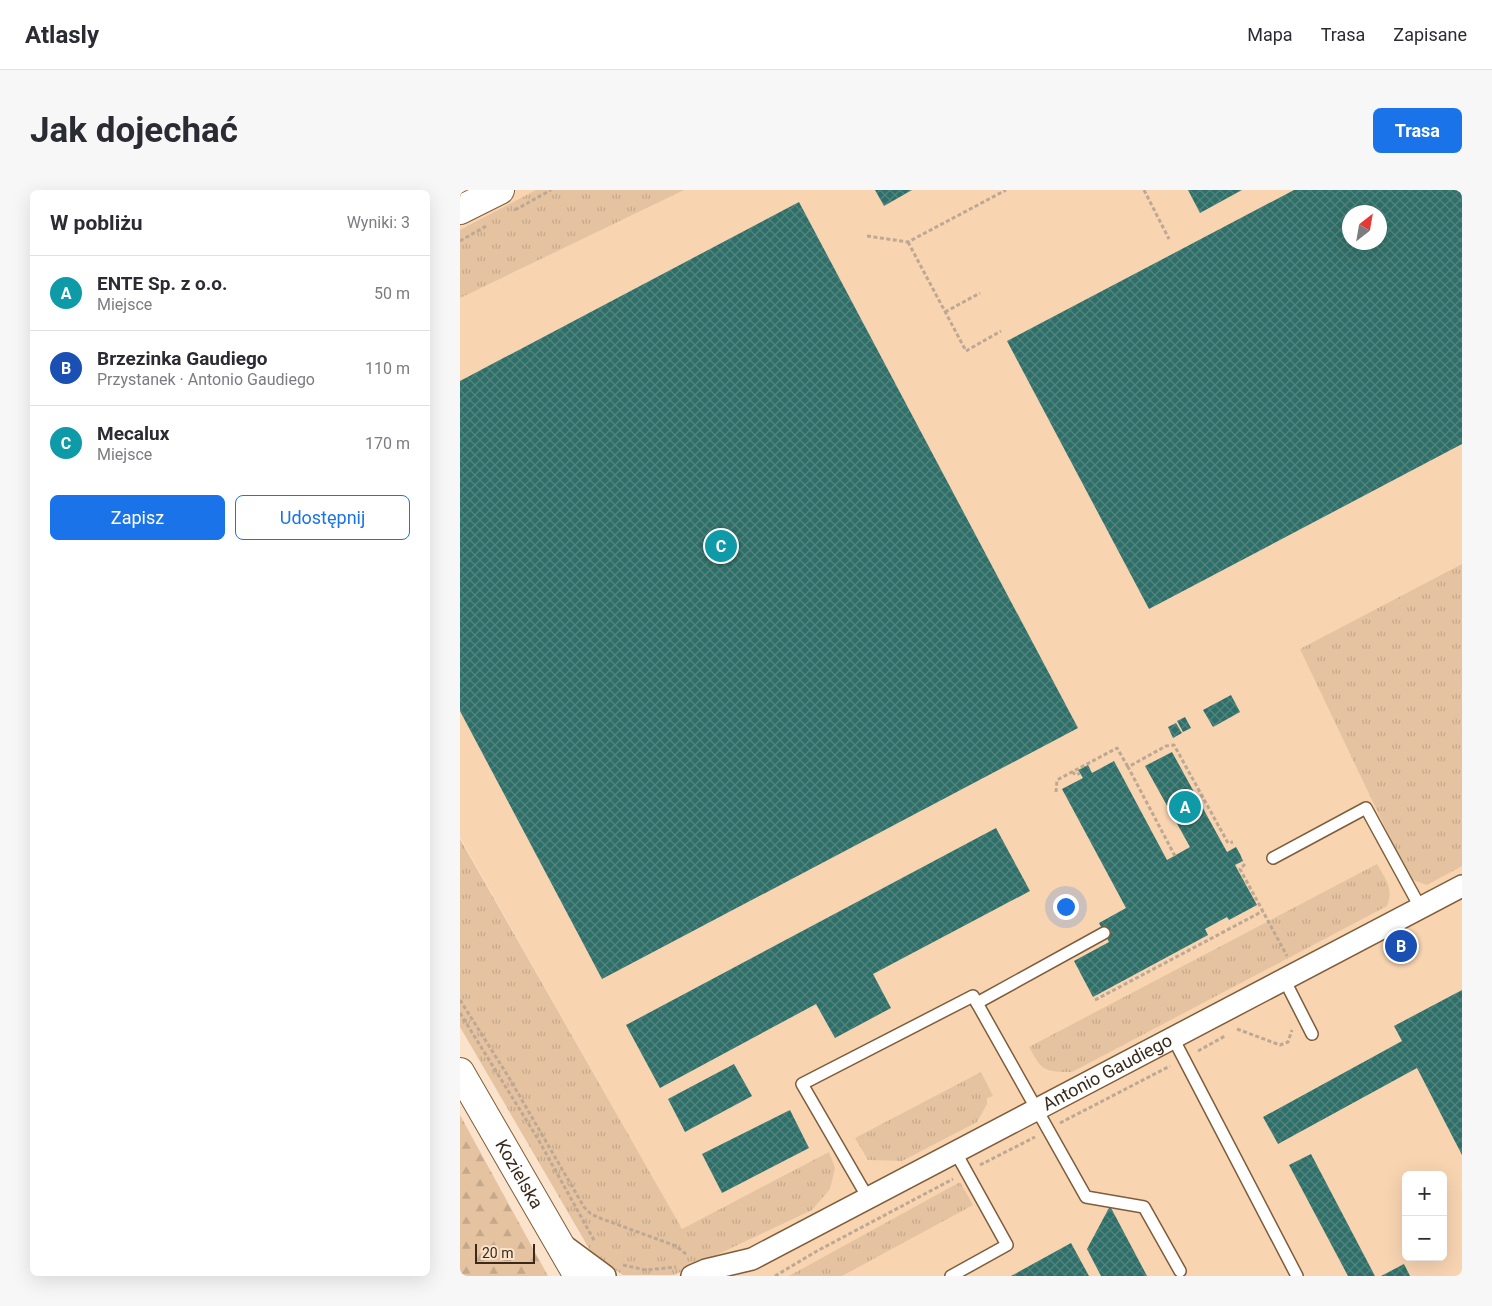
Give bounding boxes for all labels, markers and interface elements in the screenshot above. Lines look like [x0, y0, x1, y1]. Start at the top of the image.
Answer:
text: Atlasly [25, 21, 99, 49]
text: Mapa [1247, 24, 1293, 45]
text: Trasa [1321, 24, 1365, 45]
text: Zapisane [1393, 24, 1467, 45]
button: Trasa [1373, 108, 1462, 153]
text: Jak dojechać [30, 110, 238, 151]
north arrow [1342, 205, 1387, 250]
text: W pobliżu [50, 211, 143, 235]
text: Wyniki: 3 [347, 213, 410, 232]
text: ENTE Sp. z o.o. [97, 272, 228, 295]
text: A [61, 284, 71, 303]
text: 50 m [374, 284, 410, 303]
text: Miejsce [97, 295, 152, 314]
text: Brzezinka Gaudiego [97, 347, 268, 370]
text: B [61, 359, 71, 378]
text: 110 m [365, 359, 410, 378]
text: Przystanek · Antonio Gaudiego [97, 370, 315, 389]
text: Mecalux [97, 422, 169, 445]
text: C [61, 434, 71, 453]
text: 170 m [365, 434, 410, 453]
text: Miejsce [97, 445, 152, 464]
button: Zapisz [50, 495, 225, 540]
button: Udostępnij [235, 495, 410, 540]
pin: C [705, 527, 737, 565]
pin: A [1169, 788, 1201, 826]
your location [1053, 894, 1079, 920]
pin: B [1385, 927, 1417, 965]
street label: Antonio Gaudiego [1039, 1029, 1175, 1114]
street label: Kozielska [491, 1135, 548, 1212]
map controls [1402, 1171, 1447, 1261]
button: + [1402, 1171, 1447, 1216]
button: − [1402, 1216, 1447, 1261]
scale bar [475, 1241, 535, 1264]
text: 20 m [482, 1245, 514, 1261]

